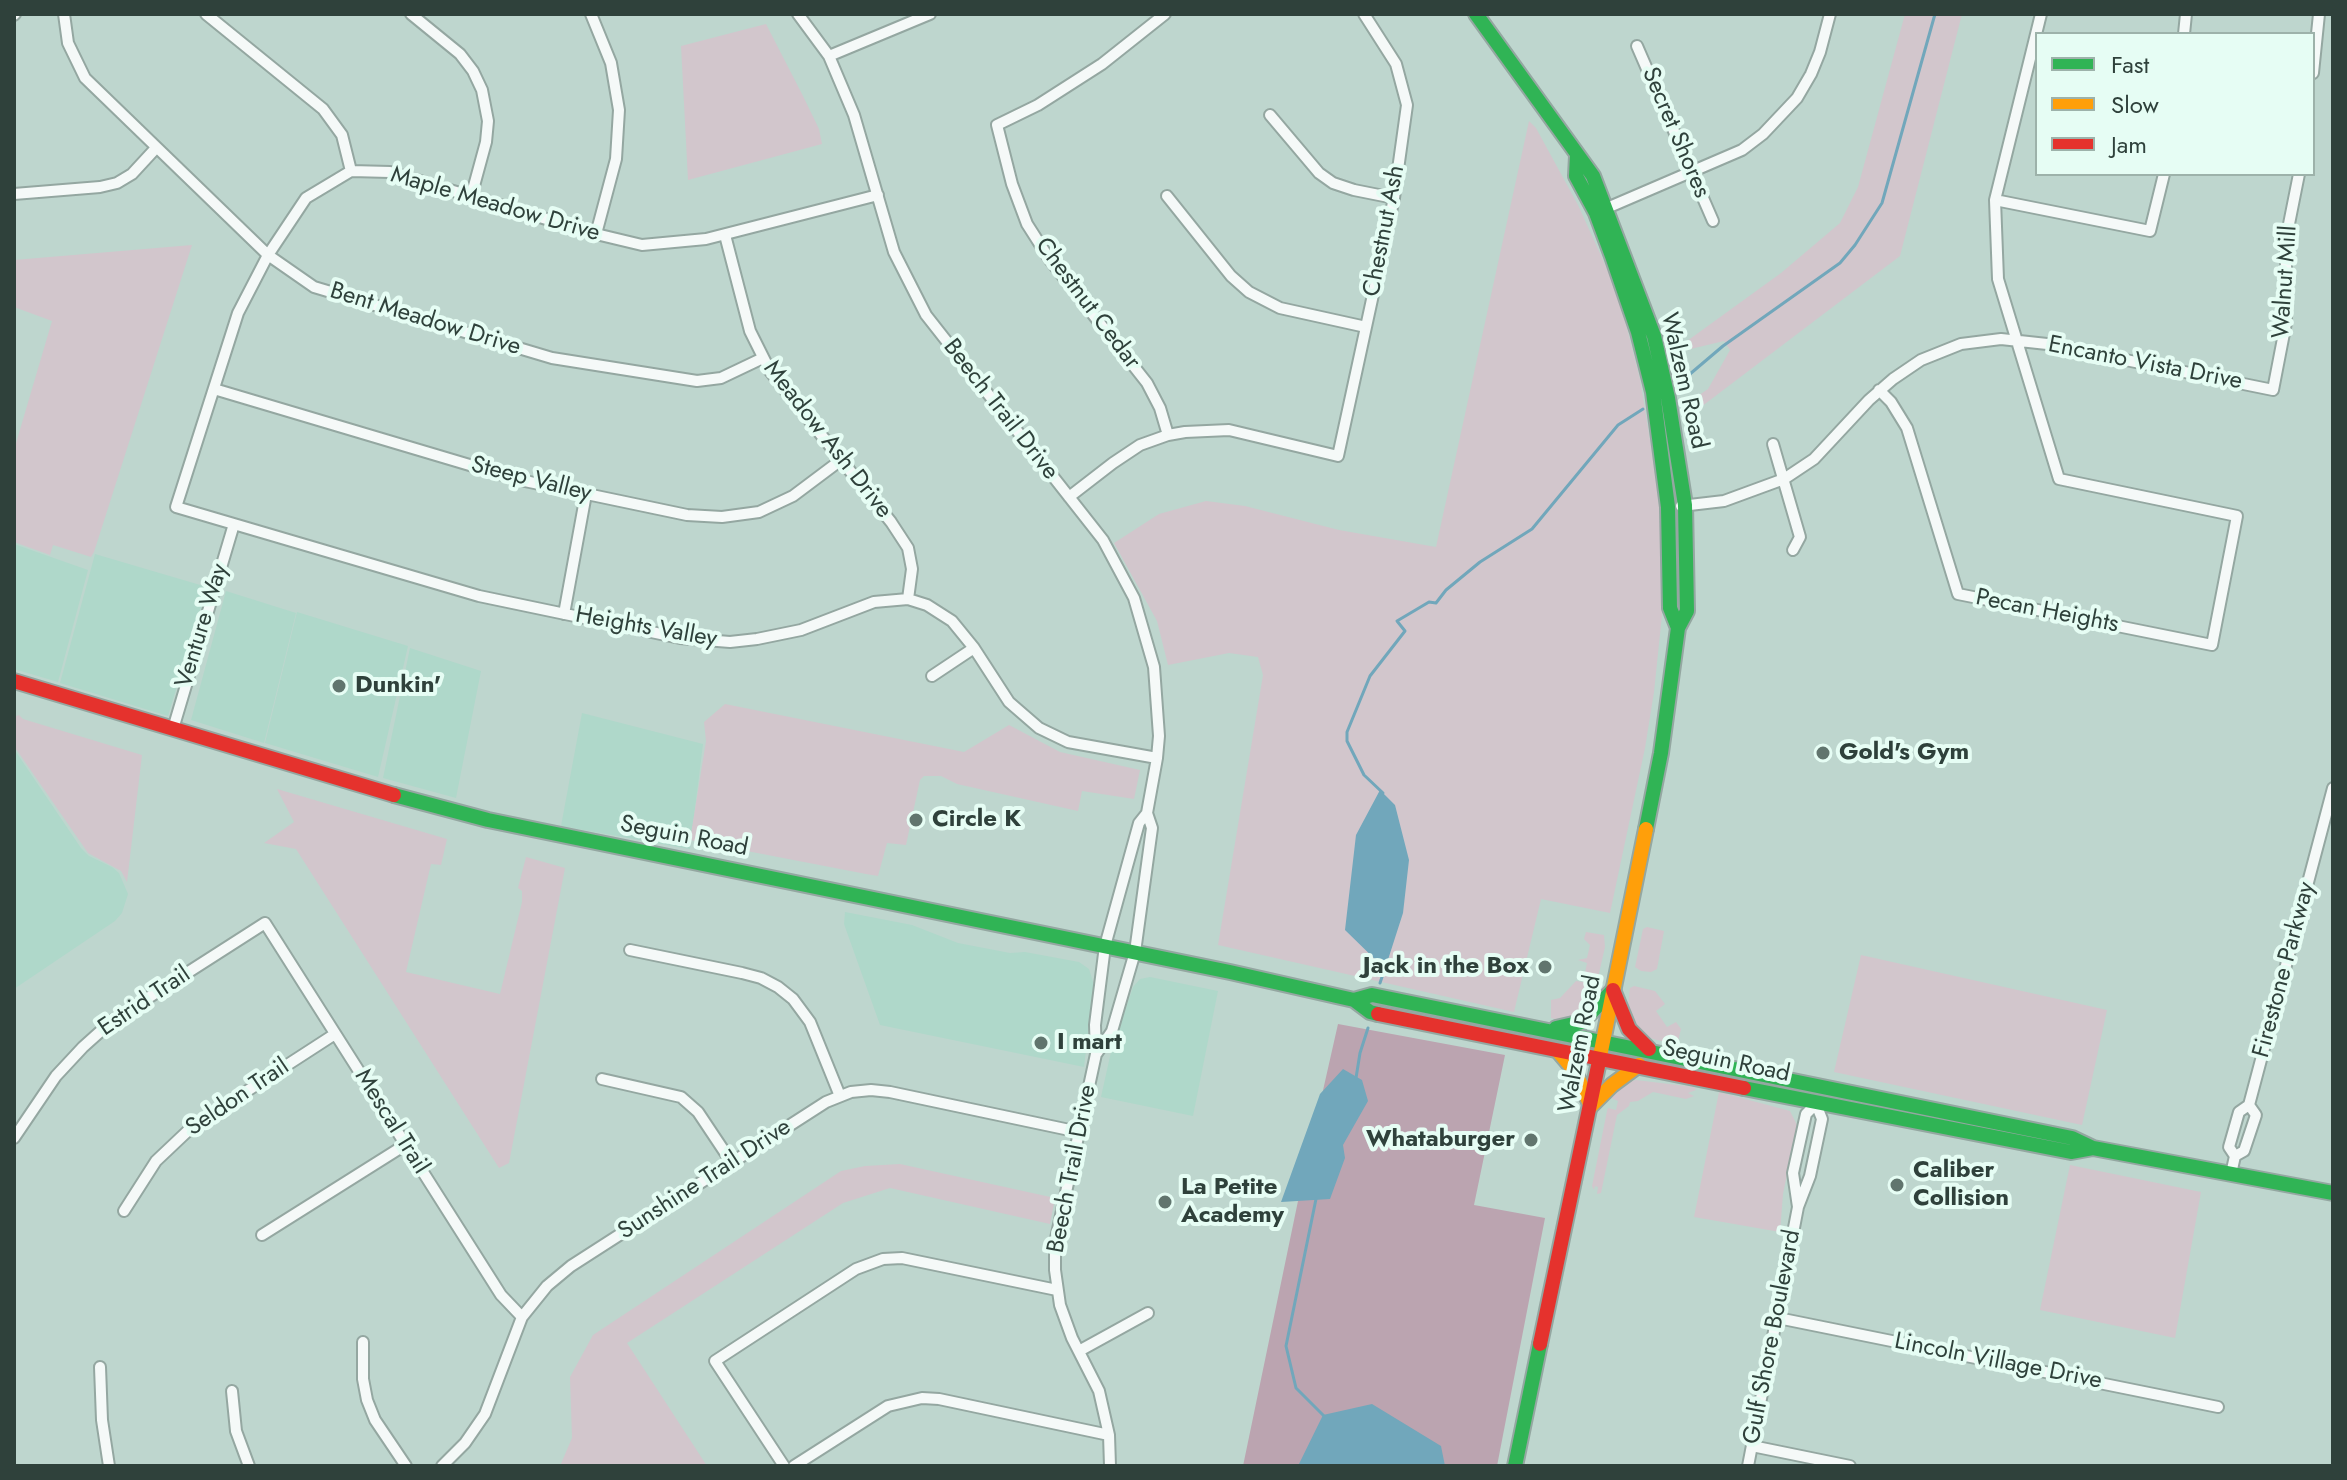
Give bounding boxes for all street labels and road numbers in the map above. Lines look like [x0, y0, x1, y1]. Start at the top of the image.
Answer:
street label: Secret Shores [1635, 63, 1715, 203]
street label: Maple Meadow Drive [387, 161, 603, 249]
street label: Chestnut Ash [1358, 163, 1412, 299]
street label: Walnut Mill [2268, 224, 2304, 340]
street label: Chestnut Cedar [1028, 233, 1146, 375]
street label: Bent Meadow Drive [326, 277, 524, 363]
street label: Walzem Road [1653, 310, 1713, 452]
street label: Encanto Vista Drive [2046, 331, 2244, 397]
street label: Beech Trail Drive [936, 334, 1064, 486]
street label: Meadow Ash Drive [757, 356, 897, 524]
street label: Steep Valley [468, 451, 594, 509]
street label: Venture Way [171, 561, 235, 691]
street label: Pecan Heights [1973, 584, 2121, 640]
street label: Heights Valley [573, 601, 719, 655]
street label: Seguin Road [618, 811, 750, 863]
street label: Firestone Parkway [2248, 879, 2322, 1061]
street label: Estrid Trail [94, 961, 196, 1043]
street label: Walzem Road [1554, 973, 1608, 1115]
street label: Seguin Road [1660, 1034, 1792, 1090]
street label: Seldon Trail [181, 1053, 295, 1143]
street label: Mescal Trail [348, 1064, 434, 1180]
street label: Beech Trail Drive [1043, 1082, 1103, 1256]
street label: Sunshine Trail Drive [613, 1113, 797, 1247]
street label: Gulf Shore Boulevard [1738, 1227, 1808, 1447]
street label: Lincoln Village Drive [1892, 1328, 2104, 1396]

